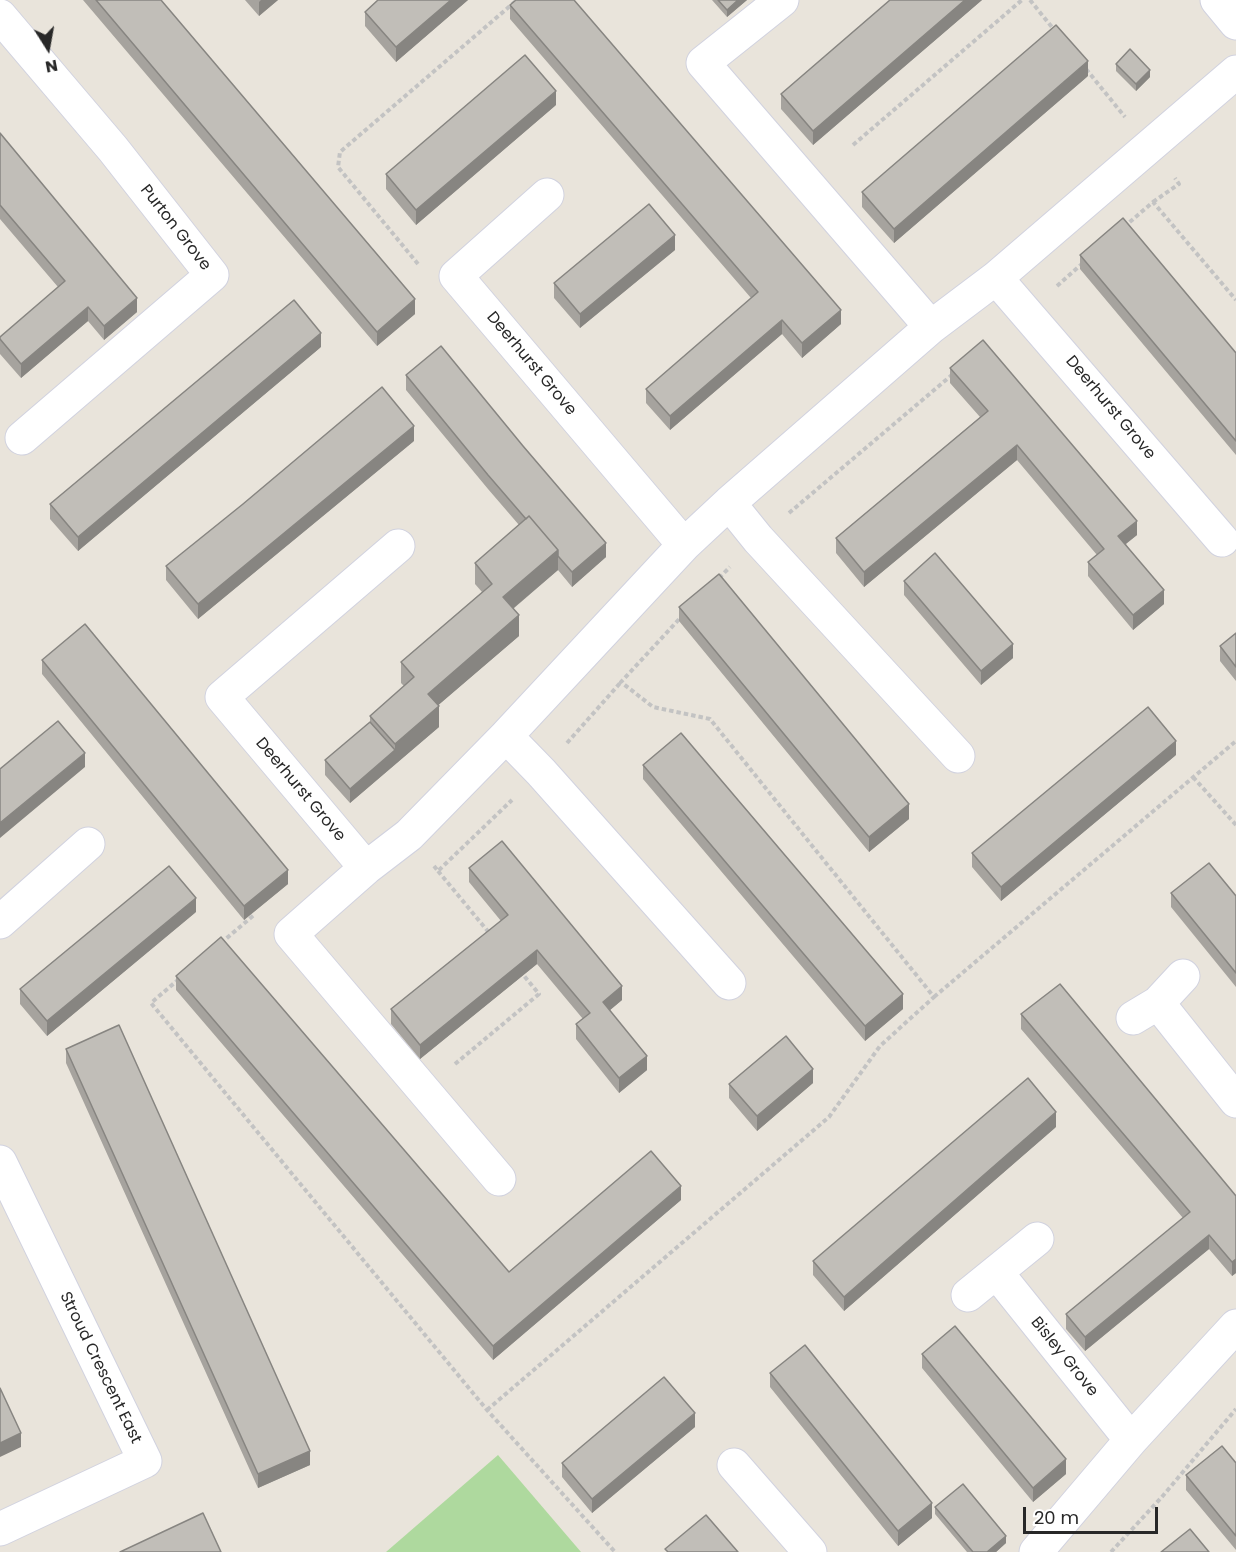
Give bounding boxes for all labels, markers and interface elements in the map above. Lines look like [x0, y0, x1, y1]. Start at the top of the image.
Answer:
north arrow [18, 18, 78, 78]
text: N [43, 54, 60, 79]
street label: Purton Grove [136, 181, 214, 275]
street label: Deerhurst Grove [482, 308, 580, 420]
street label: Deerhurst Grove [1061, 352, 1159, 464]
street label: Deerhurst Grove [251, 734, 349, 846]
street label: Stroud Crescent East [55, 1289, 145, 1447]
street label: Bisley Grove [1026, 1313, 1102, 1401]
scale bar [1026, 1495, 1161, 1533]
text: 20 m [1034, 1505, 1079, 1530]

